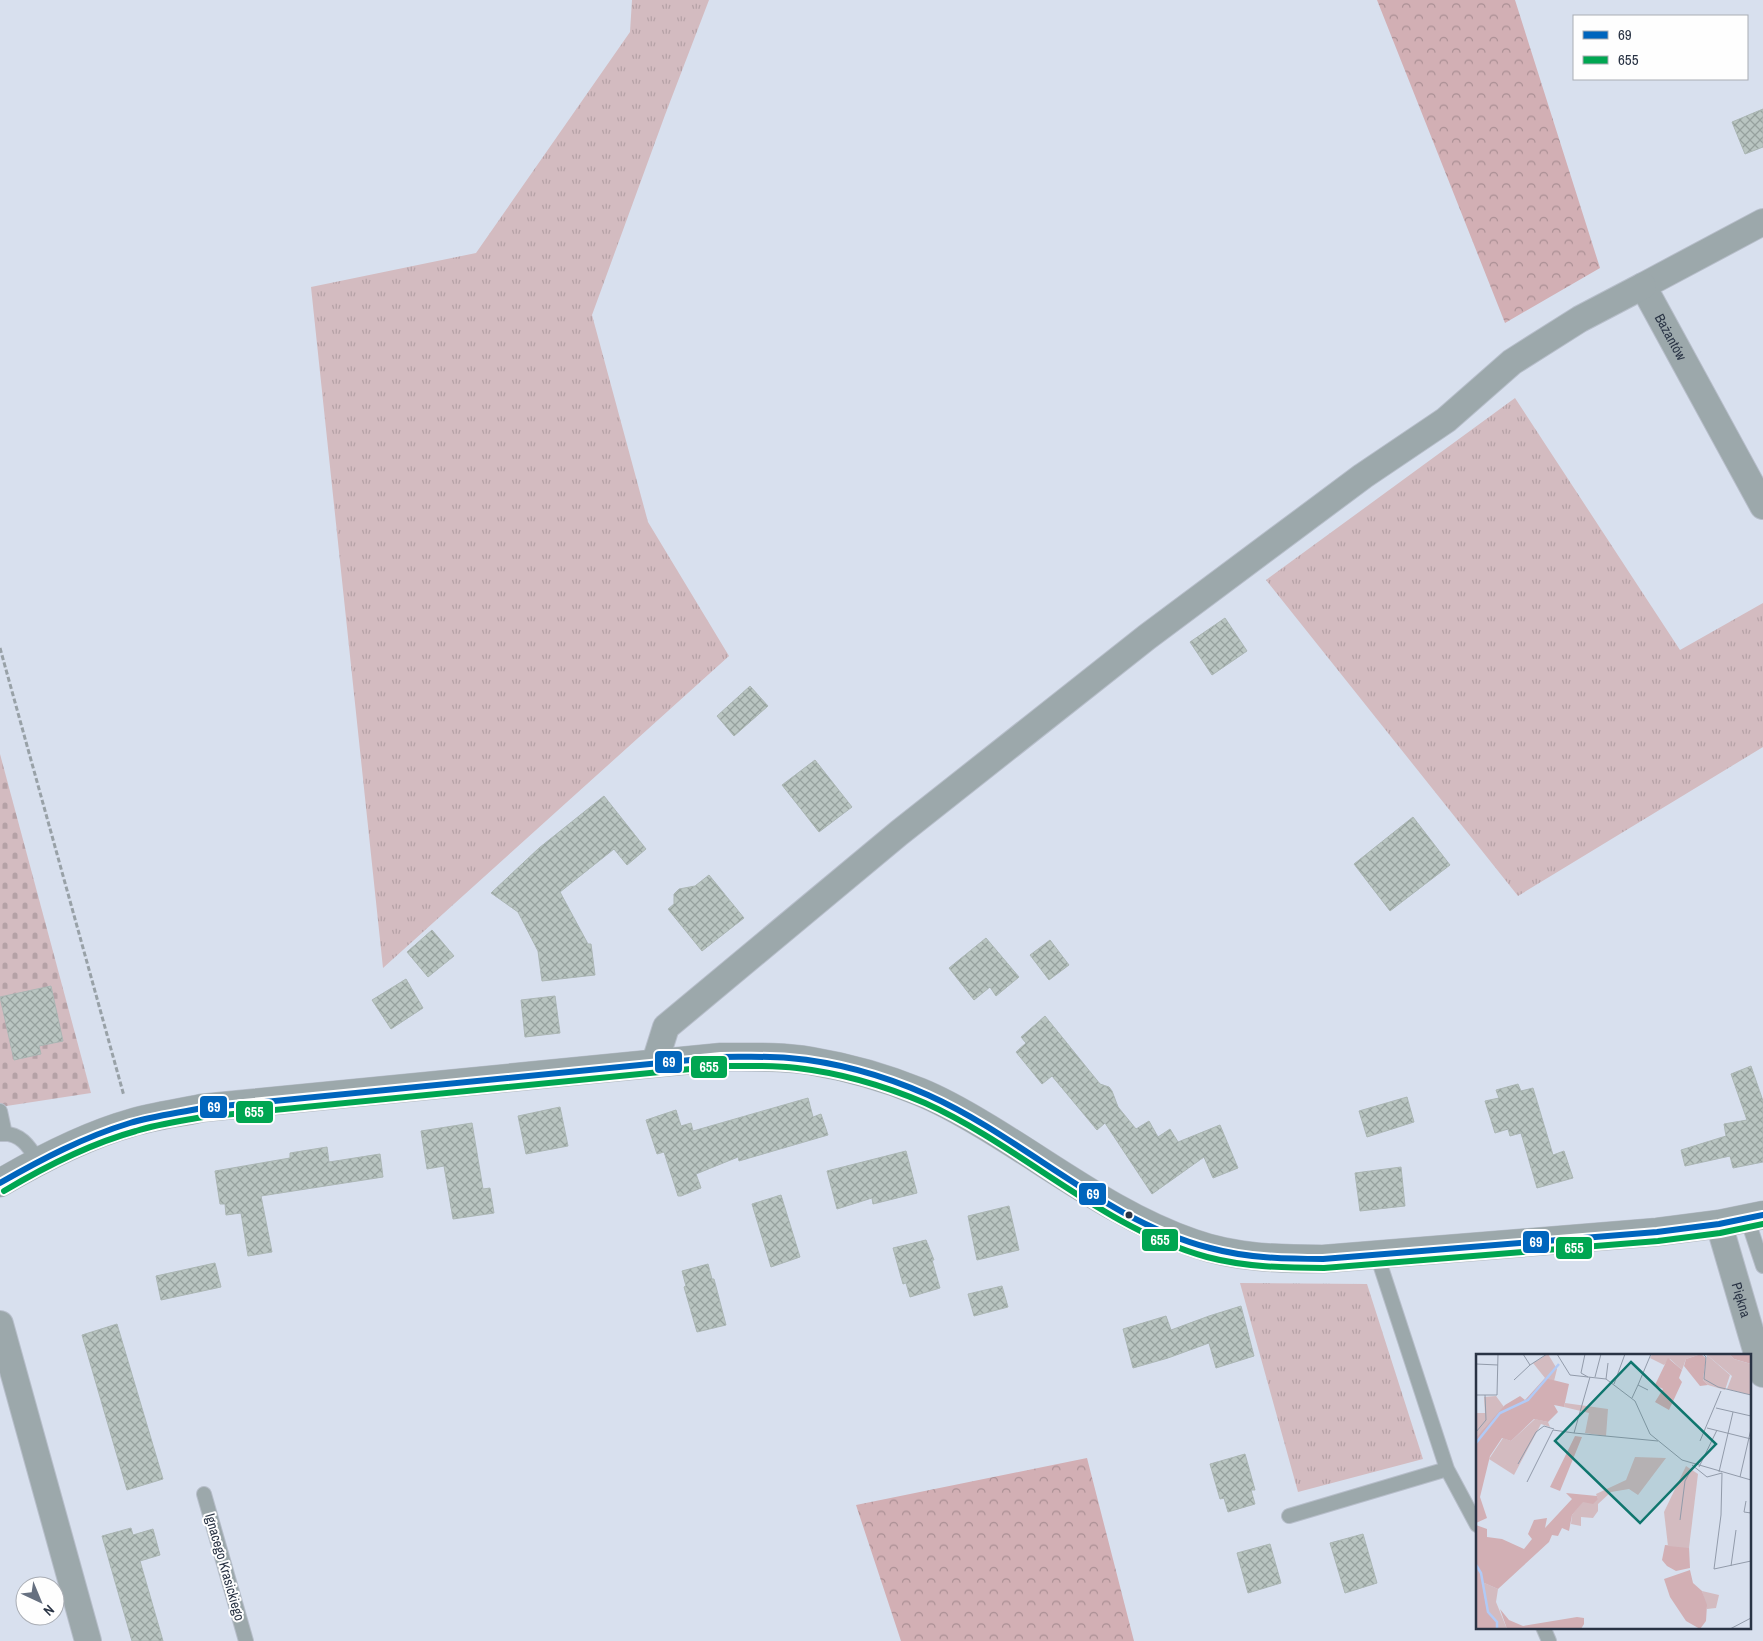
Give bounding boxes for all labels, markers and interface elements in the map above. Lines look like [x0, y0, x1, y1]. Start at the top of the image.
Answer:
legend [1573, 15, 1748, 80]
text: 69 [1618, 24, 1632, 45]
text: 655 [1618, 49, 1639, 70]
street label: Bażantów [1651, 310, 1691, 364]
line badge: 69 [654, 1050, 683, 1074]
text: 69 [663, 1053, 675, 1071]
line badge: 655 [690, 1055, 728, 1079]
text: 655 [699, 1058, 719, 1076]
line badge: 69 [199, 1095, 228, 1119]
text: 69 [208, 1098, 220, 1116]
line badge: 655 [235, 1100, 274, 1124]
text: 655 [244, 1103, 264, 1121]
line badge: 69 [1078, 1182, 1107, 1206]
text: 69 [1087, 1185, 1099, 1203]
unlabelled marker [1124, 1210, 1134, 1220]
line badge: 655 [1141, 1228, 1179, 1252]
line badge: 69 [1522, 1230, 1550, 1254]
text: 655 [1150, 1231, 1170, 1249]
text: 69 [1530, 1233, 1542, 1251]
line badge: 655 [1555, 1236, 1593, 1260]
text: 655 [1564, 1239, 1584, 1257]
street label: Piękna [1728, 1280, 1755, 1320]
inset map [1476, 1354, 1750, 1628]
street label: Ignacego Krasickiego [201, 1511, 249, 1623]
north arrow [15, 1576, 65, 1626]
text: N [40, 1601, 58, 1620]

